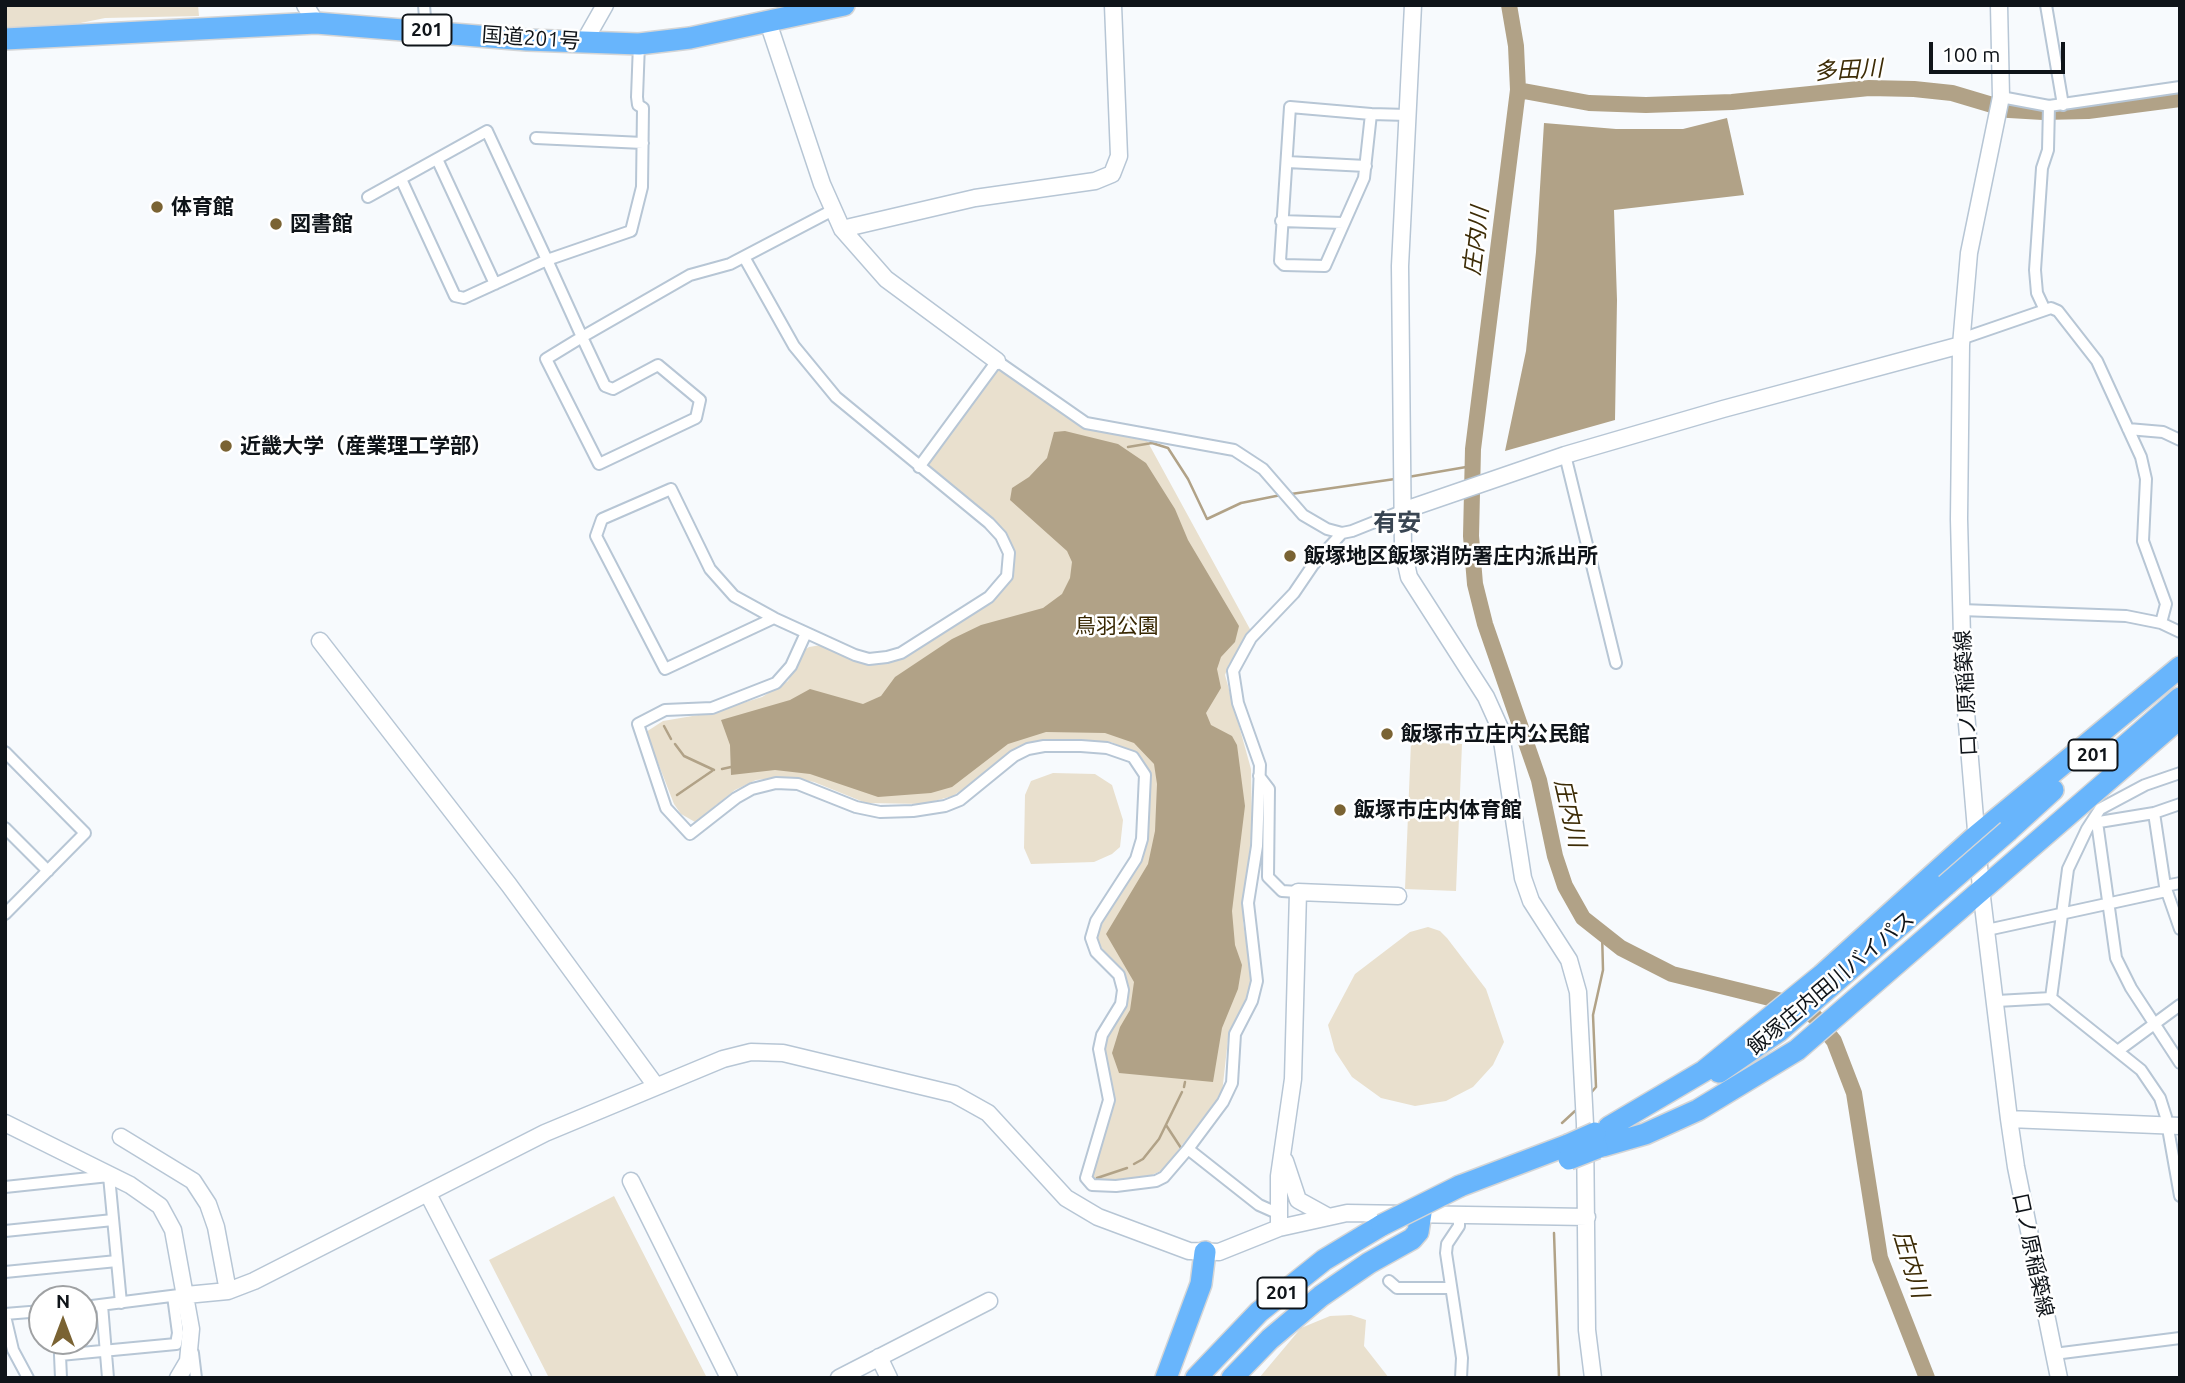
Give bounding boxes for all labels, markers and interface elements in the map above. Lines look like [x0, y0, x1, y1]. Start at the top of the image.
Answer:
road number: 201 [402, 14, 452, 46]
street label: 国道201号 [481, 22, 581, 54]
scale bar [1933, 28, 2070, 72]
text: 100 m [1942, 42, 2000, 66]
water label: 多田川 [1813, 54, 1883, 86]
place label: 体育館 [171, 194, 234, 220]
marker: 体育館 [149, 199, 165, 215]
water label: 庄内川 [1458, 205, 1494, 277]
place label: 図書館 [290, 211, 353, 237]
marker: 図書館 [268, 216, 284, 232]
place label: 近畿大学（産業理工学部） [240, 433, 492, 459]
marker: 近畿大学（産業理工学部） [218, 438, 234, 454]
district label: 有安 [1373, 509, 1421, 537]
place label: 飯塚地区飯塚消防署庄内派出所 [1304, 543, 1598, 569]
marker: 飯塚地区飯塚消防署庄内派出所 [1282, 548, 1298, 564]
park label: 鳥羽公園 [1075, 613, 1159, 639]
street label: 口ノ原稲築線 [1950, 629, 1982, 757]
place label: 飯塚市立庄内公民館 [1401, 721, 1590, 747]
marker: 飯塚市立庄内公民館 [1379, 726, 1395, 742]
road number: 201 [2068, 740, 2118, 770]
water label: 庄内川 [1549, 776, 1591, 850]
place label: 飯塚市庄内体育館 [1354, 797, 1522, 823]
marker: 飯塚市庄内体育館 [1332, 802, 1348, 818]
street label: 飯塚庄内田川バイパス [1742, 906, 1920, 1060]
street label: 口ノ原稲築線 [2008, 1191, 2058, 1319]
water label: 庄内川 [1888, 1227, 1934, 1301]
road number: 201 [1258, 1278, 1306, 1308]
north arrow [28, 1285, 98, 1355]
text: N [56, 1290, 70, 1312]

